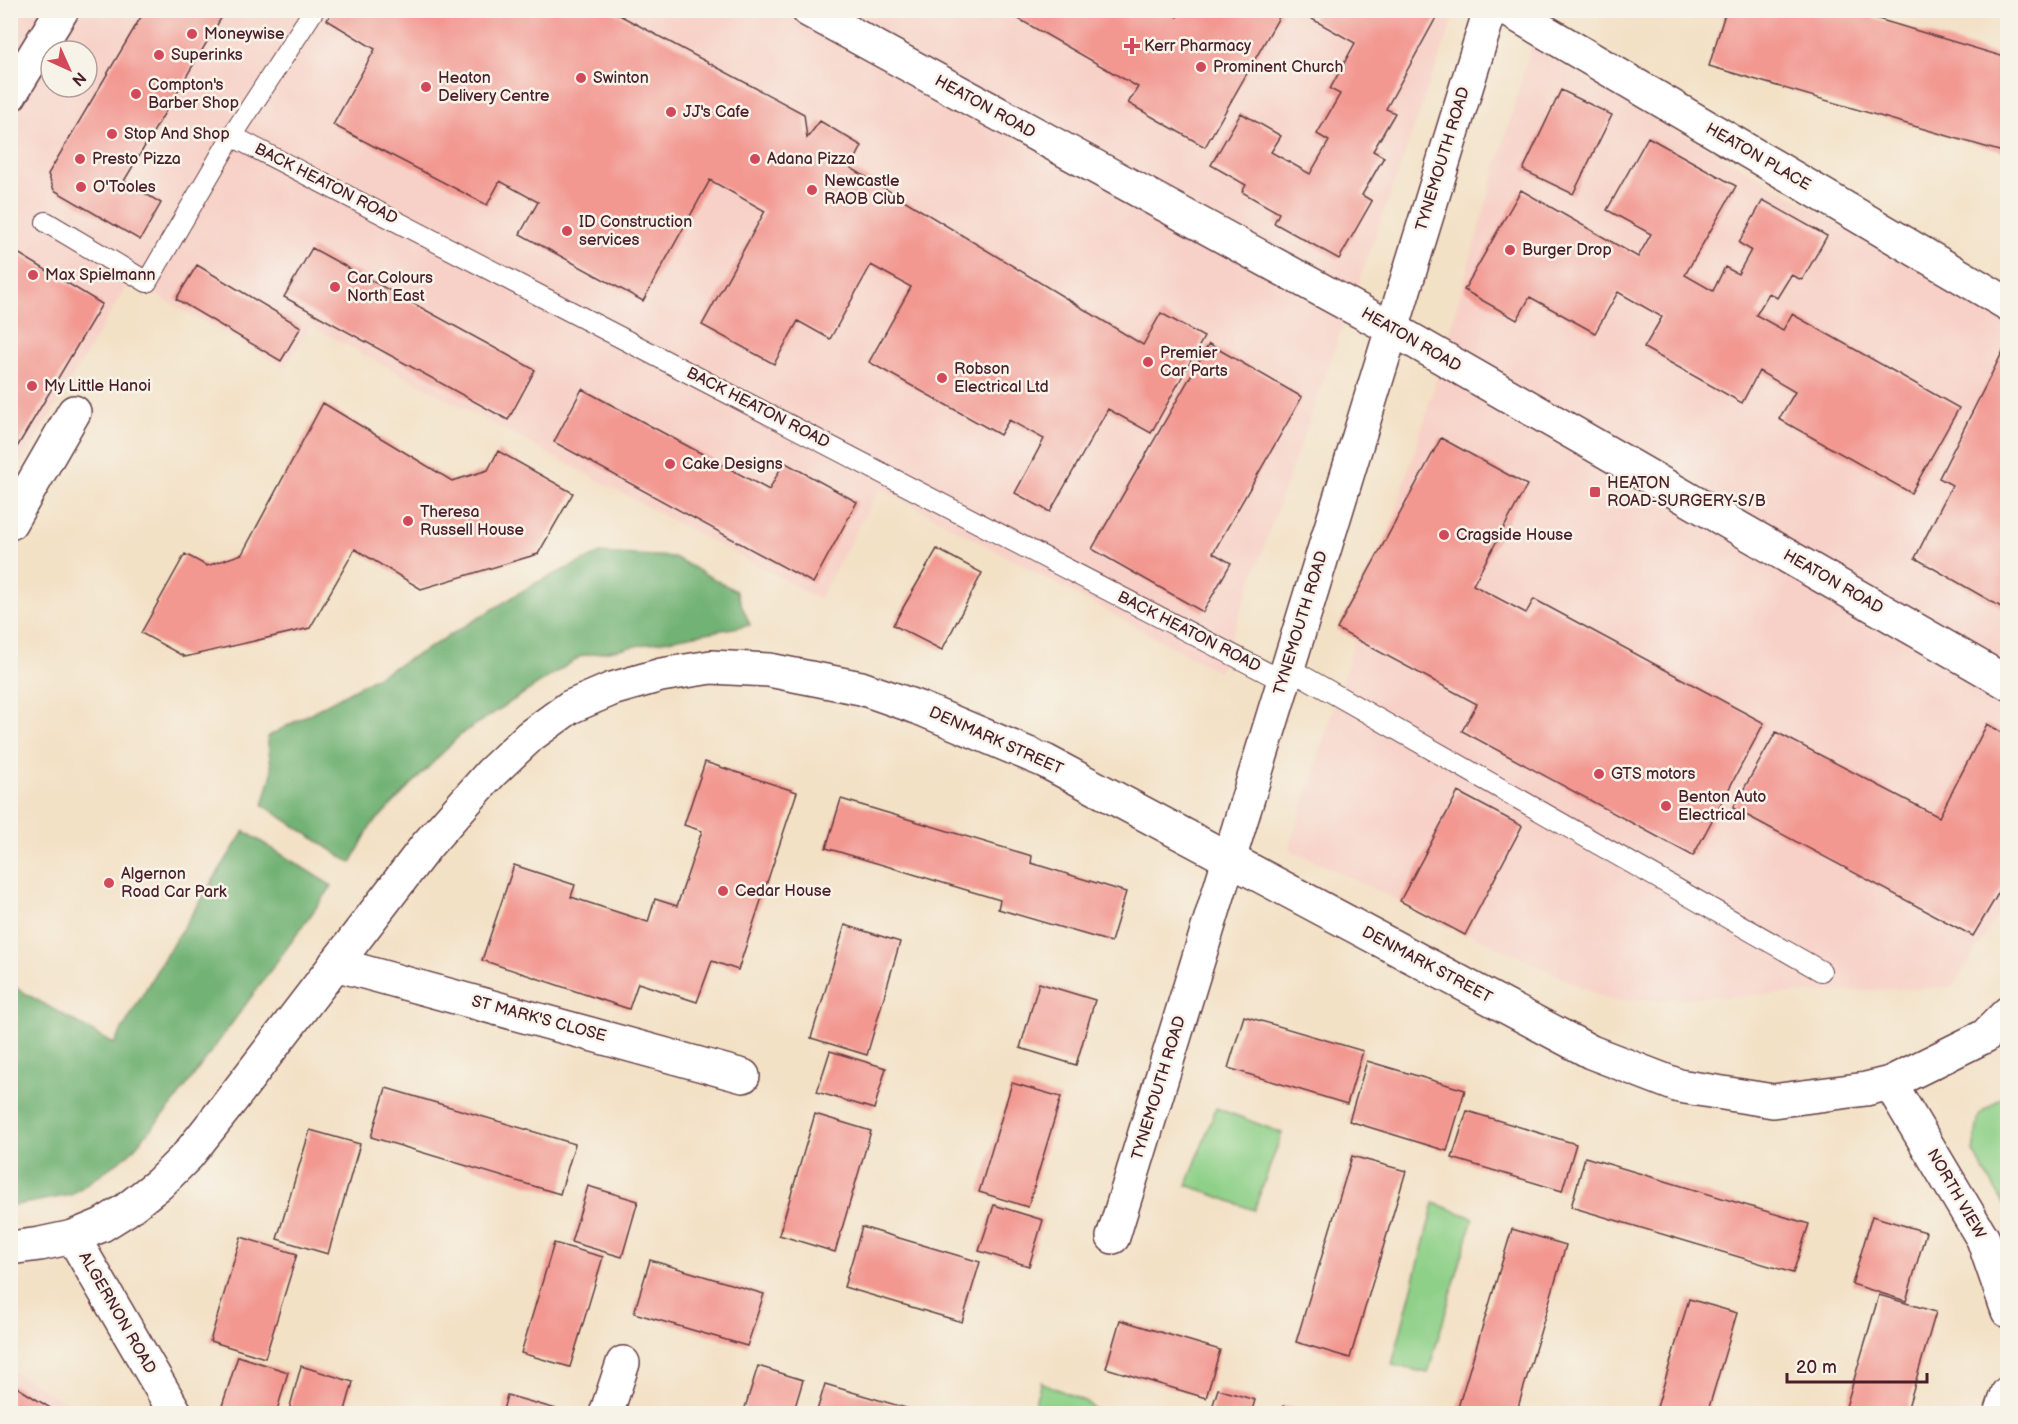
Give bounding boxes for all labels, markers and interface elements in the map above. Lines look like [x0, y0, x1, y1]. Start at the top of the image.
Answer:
place label: Moneywise [204, 25, 285, 44]
marker: Moneywise [185, 27, 199, 41]
place label: Kerr Pharmacy [1144, 37, 1252, 56]
north arrow [39, 39, 99, 99]
marker: Kerr Pharmacy [1125, 39, 1139, 53]
place label: Superinks [171, 46, 243, 65]
marker: Superinks [152, 48, 166, 62]
place label: Prominent Church [1213, 58, 1343, 77]
marker: Prominent Church [1194, 60, 1208, 74]
text: N [68, 68, 90, 90]
place label: Heaton Delivery Centre [438, 69, 550, 106]
place label: Swinton [593, 69, 649, 88]
marker: Swinton [574, 71, 588, 85]
street label: HEATON ROAD [931, 72, 1039, 142]
place label: Compton's Barber Shop [148, 76, 239, 113]
marker: Heaton Delivery Centre [419, 80, 433, 94]
street label: TYNEMOUTH ROAD [1412, 85, 1474, 233]
marker: Compton's Barber Shop [129, 87, 143, 101]
place label: JJ's Cafe [683, 103, 750, 122]
marker: JJ's Cafe [664, 105, 678, 119]
street label: HEATON PLACE [1702, 119, 1814, 195]
place label: Stop And Shop [124, 125, 230, 144]
marker: Stop And Shop [105, 127, 119, 141]
street label: BACK HEATON ROAD [251, 140, 401, 228]
place label: Presto Pizza [92, 150, 181, 169]
place label: Adana Pizza [767, 150, 855, 169]
marker: Presto Pizza [73, 152, 87, 166]
marker: Adana Pizza [748, 152, 762, 166]
place label: Newcastle RAOB Club [824, 172, 905, 209]
place label: O'Tooles [93, 178, 156, 197]
marker: O'Tooles [74, 180, 88, 194]
marker: Newcastle RAOB Club [805, 183, 819, 197]
place label: ID Construction services [579, 213, 692, 250]
marker: ID Construction services [560, 224, 574, 238]
place label: Burger Drop [1522, 241, 1612, 260]
marker: Burger Drop [1503, 243, 1517, 257]
place label: Max Spielmann [45, 266, 155, 285]
marker: Max Spielmann [26, 268, 40, 282]
place label: Car Colours North East [347, 269, 433, 306]
marker: Car Colours North East [328, 280, 342, 294]
street label: HEATON ROAD [1358, 304, 1464, 376]
place label: Premier Car Parts [1160, 344, 1228, 381]
marker: Premier Car Parts [1141, 355, 1155, 369]
place label: Robson Electrical Ltd [954, 360, 1049, 397]
street label: BACK HEATON ROAD [683, 364, 833, 452]
marker: Robson Electrical Ltd [935, 371, 949, 385]
place label: My Little Hanoi [44, 377, 151, 396]
marker: My Little Hanoi [25, 379, 39, 393]
place label: Cake Designs [682, 455, 783, 474]
marker: Cake Designs [663, 457, 677, 471]
place label: HEATON ROAD-SURGERY-S/B [1607, 474, 1766, 511]
marker: HEATON ROAD-SURGERY-S/B [1588, 485, 1602, 499]
place label: Theresa Russell House [420, 503, 525, 540]
marker: Theresa Russell House [401, 514, 415, 528]
place label: Cragside House [1456, 526, 1573, 545]
marker: Cragside House [1437, 528, 1451, 542]
street label: HEATON ROAD [1780, 546, 1886, 618]
street label: TYNEMOUTH ROAD [1270, 549, 1332, 697]
street label: BACK HEATON ROAD [1114, 588, 1264, 676]
street label: DENMARK STREET [926, 703, 1066, 779]
place label: GTS motors [1611, 765, 1695, 784]
marker: GTS motors [1592, 767, 1606, 781]
place label: Benton Auto Electrical [1678, 788, 1766, 825]
marker: Benton Auto Electrical [1659, 799, 1673, 813]
place label: Algernon Road Car Park [121, 865, 227, 902]
marker: Algernon Road Car Park [102, 876, 116, 890]
place label: Cedar House [735, 882, 832, 901]
marker: Cedar House [716, 884, 730, 898]
street label: DENMARK STREET [1359, 923, 1496, 1008]
street label: ST MARK'S CLOSE [470, 992, 608, 1046]
street label: TYNEMOUTH ROAD [1128, 1014, 1190, 1162]
street label: NORTH VIEW [1923, 1146, 1990, 1243]
street label: ALGERNON ROAD [74, 1249, 160, 1377]
scale bar [1787, 1346, 1926, 1384]
text: 20 m [1796, 1357, 1837, 1378]

